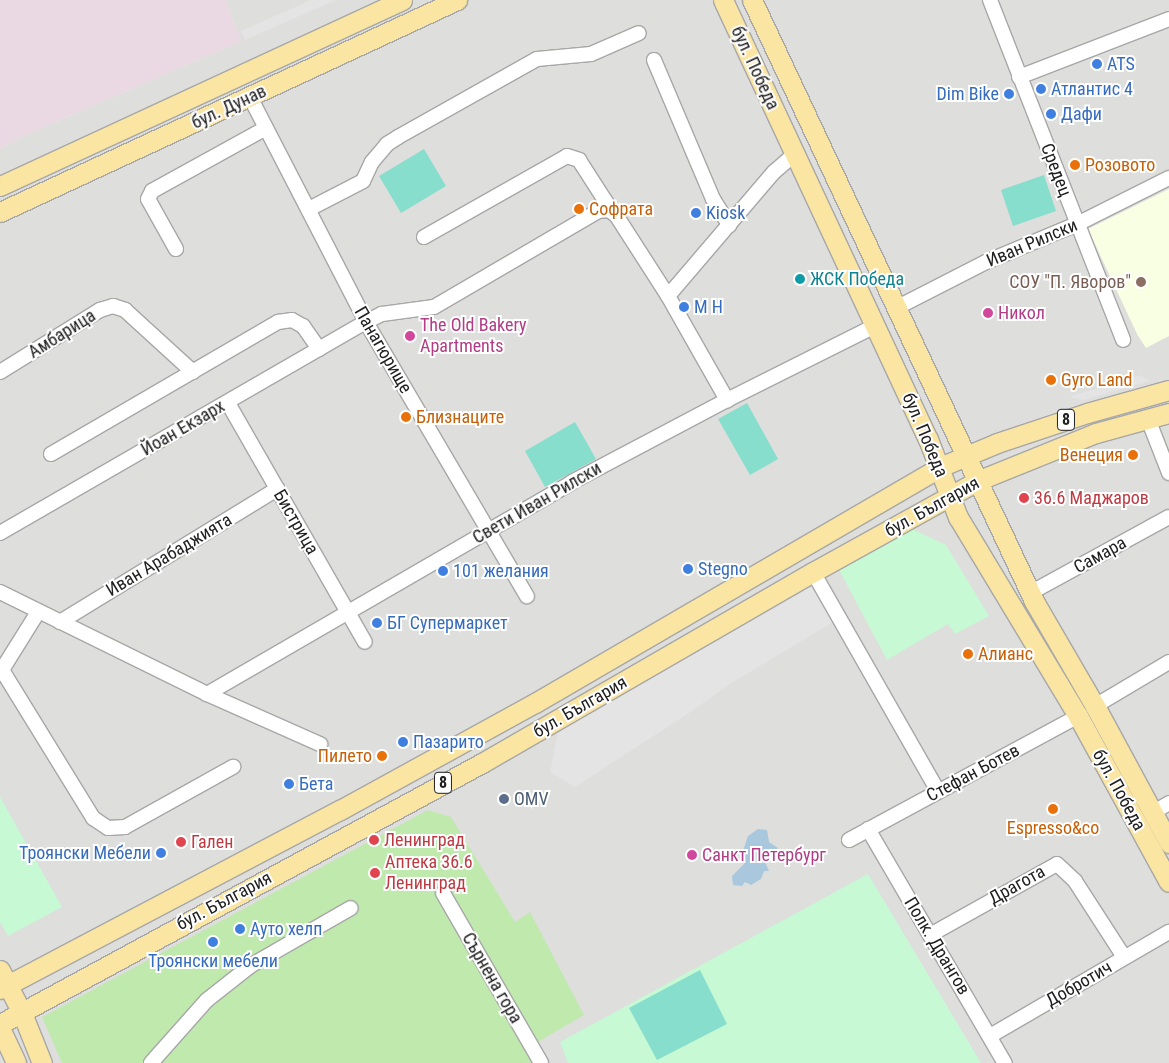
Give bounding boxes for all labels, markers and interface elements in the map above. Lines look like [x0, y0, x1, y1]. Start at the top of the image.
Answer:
street label: бул. Победа [726, 23, 784, 113]
place label: ATS [1107, 53, 1135, 75]
marker: ATS [1091, 58, 1103, 70]
place label: Атлантис 4 [1051, 78, 1133, 100]
street label: бул. Дунав [188, 80, 270, 134]
place label: Dim Bike [937, 83, 999, 105]
marker: Атлантис 4 [1035, 83, 1047, 95]
marker: Dim Bike [1003, 88, 1015, 100]
place label: Дафи [1061, 103, 1102, 125]
marker: Дафи [1045, 108, 1057, 120]
street label: Средец [1036, 140, 1076, 200]
place label: Розовото [1085, 154, 1155, 176]
marker: Розовото [1069, 159, 1081, 171]
place label: Софрата [589, 198, 653, 220]
place label: Kiosk [706, 202, 745, 224]
marker: Софрата [573, 203, 585, 215]
marker: Kiosk [690, 207, 702, 219]
street label: Иван Рилски [983, 214, 1081, 272]
place label: ЖСК Победа [810, 268, 904, 290]
place label: СОУ "П. Яворов" [1009, 271, 1131, 293]
marker: ЖСК Победа [794, 273, 806, 285]
marker: СОУ "П. Яворов" [1135, 276, 1147, 288]
place label: М Н [694, 296, 723, 318]
marker: М Н [678, 301, 690, 313]
place label: Никол [998, 302, 1045, 324]
street label: Панагюрище [350, 303, 416, 397]
street label: Амбарица [24, 305, 100, 363]
marker: Никол [982, 307, 994, 319]
place label: The Old Bakery Apartments [420, 315, 527, 358]
marker: The Old Bakery Apartments [404, 330, 416, 342]
place label: Gyro Land [1061, 369, 1132, 391]
marker: Gyro Land [1045, 374, 1057, 386]
street label: бул. Победа [898, 390, 952, 480]
street label: Йоан Екзарх [137, 395, 229, 461]
place label: Близнаците [416, 406, 504, 428]
road number: 8 [1056, 406, 1076, 434]
marker: Близнаците [400, 411, 412, 423]
place label: Венеция [1060, 444, 1123, 466]
marker: Венеция [1127, 449, 1139, 461]
street label: Свети Иван Рилски [469, 457, 605, 549]
street label: бул. България [881, 472, 983, 542]
street label: Бистрица [269, 486, 323, 558]
place label: 36.6 Маджаров [1034, 487, 1149, 509]
marker: 36.6 Маджаров [1018, 492, 1030, 504]
street label: Иван Арабаджията [102, 509, 236, 601]
street label: Самара [1070, 532, 1130, 578]
place label: Stegno [698, 558, 748, 580]
place label: 101 желания [453, 560, 549, 582]
marker: Stegno [682, 563, 694, 575]
marker: 101 желания [437, 565, 449, 577]
place label: БГ Супермаркет [387, 612, 508, 634]
marker: БГ Супермаркет [371, 617, 383, 629]
place label: Алианс [978, 643, 1033, 665]
marker: Алианс [962, 648, 974, 660]
street label: бул. България [529, 671, 631, 743]
place label: Пазарито [413, 731, 484, 753]
marker: Пазарито [397, 736, 409, 748]
street label: Стефан Ботев [923, 740, 1023, 806]
place label: Пилето [318, 745, 372, 767]
street label: бул. Победа [1088, 746, 1150, 834]
marker: Пилето [376, 750, 388, 762]
road number: 8 [433, 770, 453, 796]
place label: Бета [299, 773, 333, 795]
marker: Бета [283, 778, 295, 790]
place label: OMV [514, 788, 549, 810]
marker: OMV [498, 793, 510, 805]
marker: Espresso&co [1047, 803, 1059, 815]
place label: Espresso&co [1007, 817, 1099, 839]
place label: Ленинград [384, 829, 465, 851]
place label: Гален [191, 831, 233, 853]
marker: Ленинград [368, 834, 380, 846]
marker: Гален [175, 836, 187, 848]
place label: Троянски Мебели [19, 842, 151, 864]
place label: Санкт Петербург [702, 844, 826, 866]
marker: Троянски Мебели [155, 847, 167, 859]
marker: Санкт Петербург [686, 849, 698, 861]
place label: Аптека 36.6 Ленинград [385, 852, 473, 894]
street label: Драгота [985, 861, 1049, 909]
street label: бул. България [173, 867, 275, 935]
marker: Аптека 36.6 Ленинград [369, 867, 381, 879]
street label: Полк. Дрангов [899, 893, 975, 999]
place label: Ауто хелп [250, 918, 322, 940]
marker: Ауто хелп [234, 923, 246, 935]
street label: Сърнена гора [457, 929, 527, 1027]
marker: Троянски мебели [207, 936, 219, 948]
place label: Троянски мебели [148, 950, 278, 972]
street label: Добротич [1042, 956, 1116, 1012]

